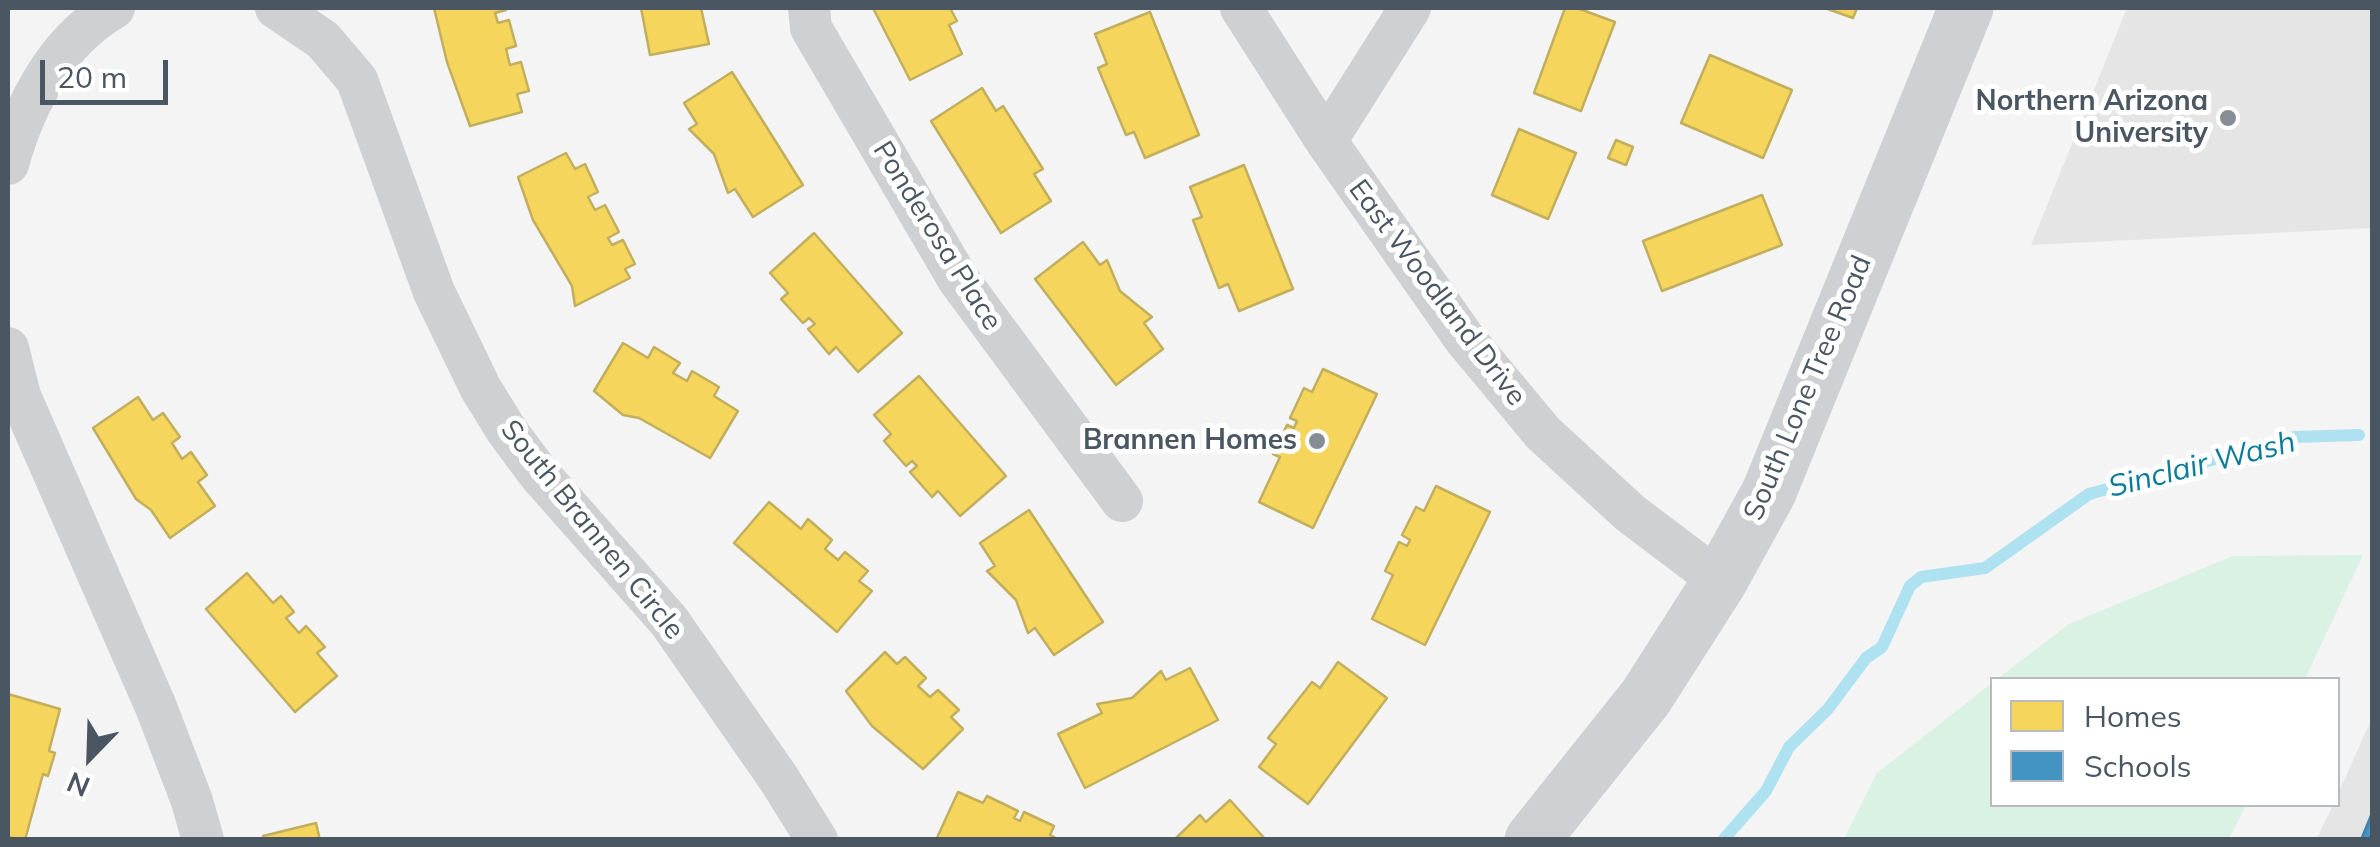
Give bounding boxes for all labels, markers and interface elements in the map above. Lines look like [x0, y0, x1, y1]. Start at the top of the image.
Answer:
scale bar [45, 40, 172, 102]
text: 20 m [57, 58, 127, 96]
place label: Northern Arizona University [1976, 85, 2208, 151]
marker: Northern Arizona University [2217, 107, 2239, 129]
street label: Ponderosa Place [865, 135, 1009, 337]
street label: East Woodland Drive [1341, 174, 1533, 412]
street label: South Lone Tree Road [1737, 251, 1879, 525]
street label: South Brannen Circle [493, 414, 691, 646]
place label: Brannen Homes [1083, 424, 1297, 458]
water label: Sinclair Wash [2105, 424, 2299, 506]
marker: Brannen Homes [1306, 430, 1328, 452]
legend [1990, 677, 2340, 807]
text: Homes [2084, 697, 2182, 735]
north arrow [40, 707, 140, 807]
text: Schools [2084, 747, 2191, 785]
text: N [62, 765, 95, 805]

